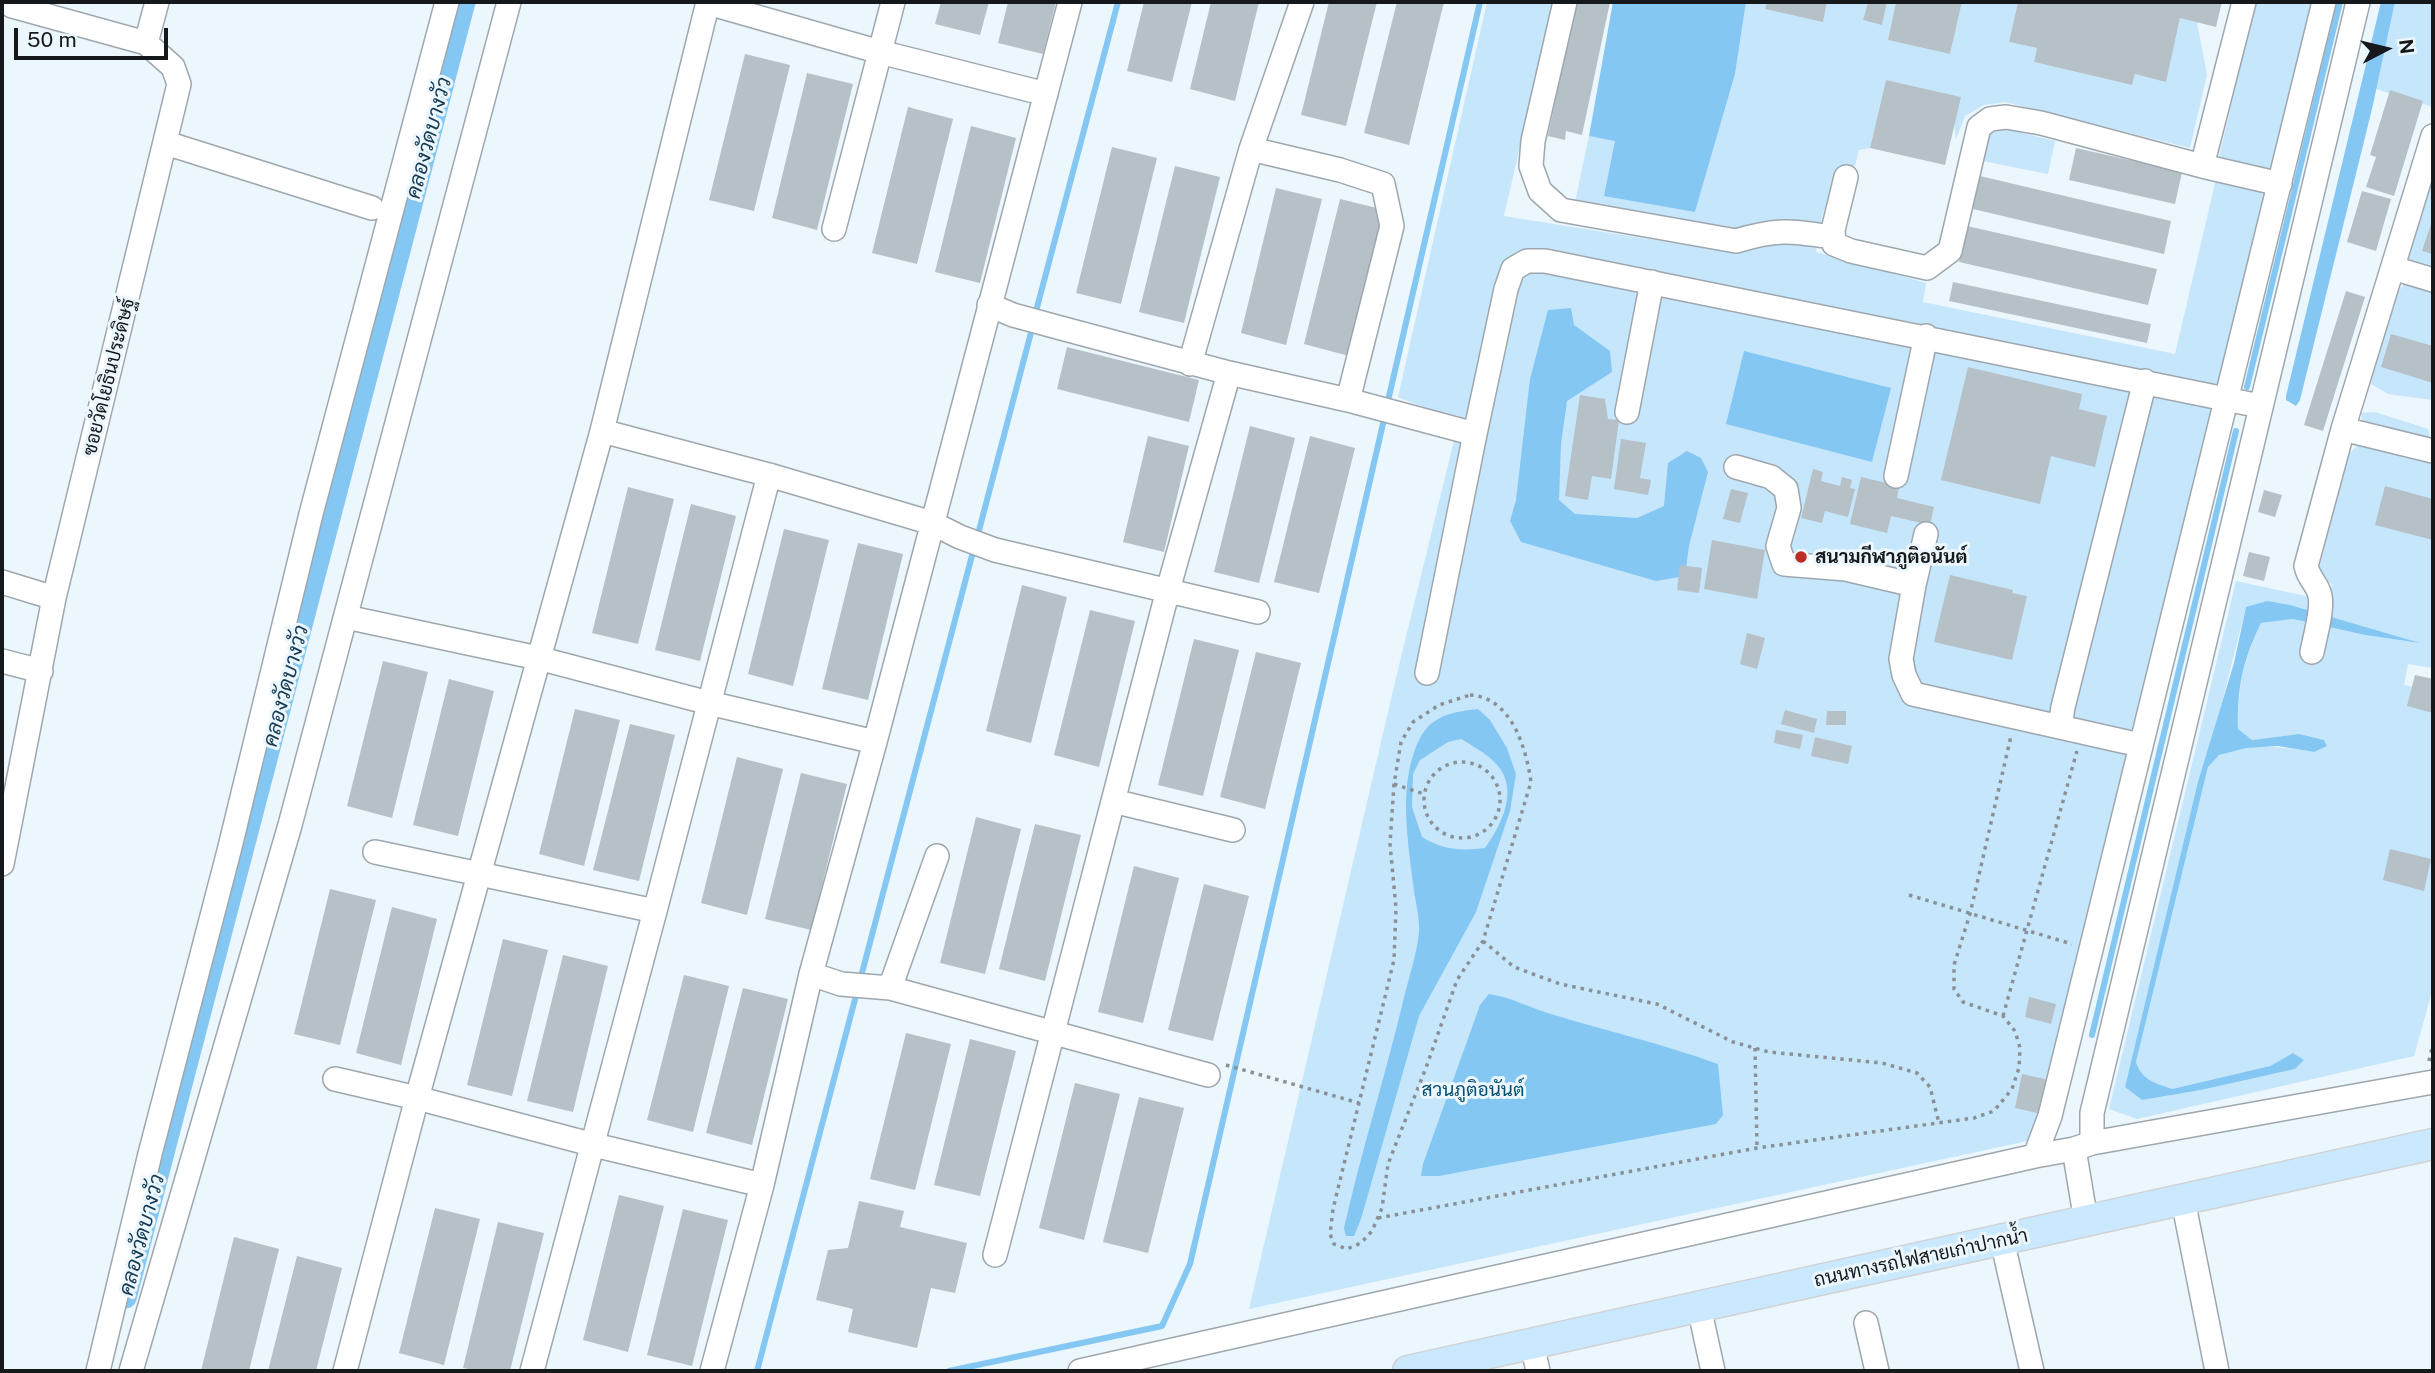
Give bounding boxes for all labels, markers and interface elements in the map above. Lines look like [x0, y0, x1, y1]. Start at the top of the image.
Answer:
scale bar [18, 14, 172, 58]
north arrow [2351, 14, 2421, 84]
text: 50 m [27, 27, 77, 52]
text: N [2395, 38, 2419, 55]
water label: คลองวัดบางวัว [401, 75, 457, 201]
street label: ซอยวัดโยธินประดิษฐ์ [78, 296, 140, 458]
place label: สนามกีฬาภูติอนันต์ [1815, 546, 1967, 568]
marker: สนามกีฬาภูติอนันต์ [1793, 549, 1809, 565]
water label: คลองวัดบางวัว [258, 623, 314, 749]
park label: สวนภูติอนันต์ [1422, 1079, 1524, 1101]
water label: คลองวัดบางวัว [114, 1172, 170, 1298]
street label: ถนนทางรถไฟสายเก่าปากน้ำ [1812, 1224, 2030, 1292]

